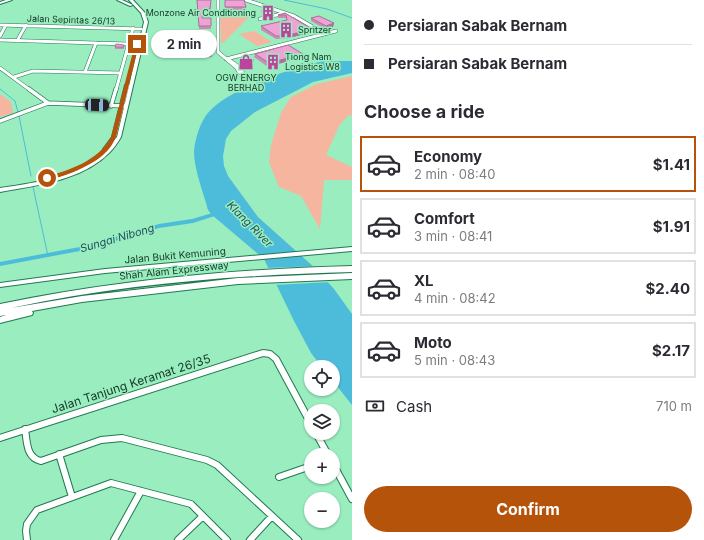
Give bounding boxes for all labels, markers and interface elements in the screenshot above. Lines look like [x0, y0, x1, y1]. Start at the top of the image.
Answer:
building icon: Monzone Air Conditioning [259, 4, 277, 22]
place label: Monzone Air Conditioning [146, 7, 256, 18]
street label: Jalan Sepintas 26/13 [27, 12, 116, 27]
text: Persiaran Sabak Bernam [388, 16, 567, 35]
building icon: Spritzer [277, 21, 295, 39]
place label: Spritzer [298, 24, 332, 35]
callout: 2 min [151, 30, 217, 58]
route end [128, 35, 146, 53]
text: 2 min [167, 36, 201, 52]
place label: Tiong Nam Logistics W8 [285, 51, 340, 72]
shop icon: OGW ENERGY BERHAD [237, 53, 255, 71]
building icon: Tiong Nam Logistics W8 [264, 53, 282, 71]
text: Persiaran Sabak Bernam [388, 54, 567, 73]
place label: OGW ENERGY BERHAD [215, 72, 277, 93]
car [85, 99, 109, 111]
text: Choose a ride [364, 101, 485, 122]
icon: car [366, 146, 402, 182]
text: Economy [414, 147, 482, 166]
text: $1.41 [653, 155, 690, 174]
text: 2 min · 08:40 [414, 166, 495, 182]
route start [38, 169, 56, 187]
water label: Klang River [224, 198, 277, 251]
icon: car [366, 208, 402, 244]
text: Comfort [414, 209, 475, 228]
text: $1.91 [653, 217, 690, 236]
water label: Sungai Nibong [78, 221, 156, 255]
text: 3 min · 08:41 [414, 228, 492, 244]
street label: Jalan Bukit Kemuning [124, 245, 226, 265]
street label: Shah Alam Expressway [119, 258, 230, 282]
icon: car [366, 270, 402, 306]
text: XL [414, 271, 434, 290]
text: $2.40 [645, 279, 690, 298]
text: 4 min · 08:42 [414, 290, 496, 306]
icon: car [366, 332, 402, 368]
text: Moto [414, 333, 452, 352]
text: $2.17 [652, 341, 690, 360]
street label: Jalan Tanjung Keramat 26/35 [49, 351, 212, 416]
text: 5 min · 08:43 [414, 352, 495, 368]
map controls [304, 360, 340, 528]
button: locate [304, 360, 340, 396]
icon: cash [364, 395, 386, 417]
text: Cash [396, 397, 432, 416]
text: 710 m [656, 398, 692, 414]
button: layers [304, 404, 340, 440]
button: + [304, 448, 340, 484]
button: Confirm [364, 486, 692, 532]
button: − [304, 492, 340, 528]

